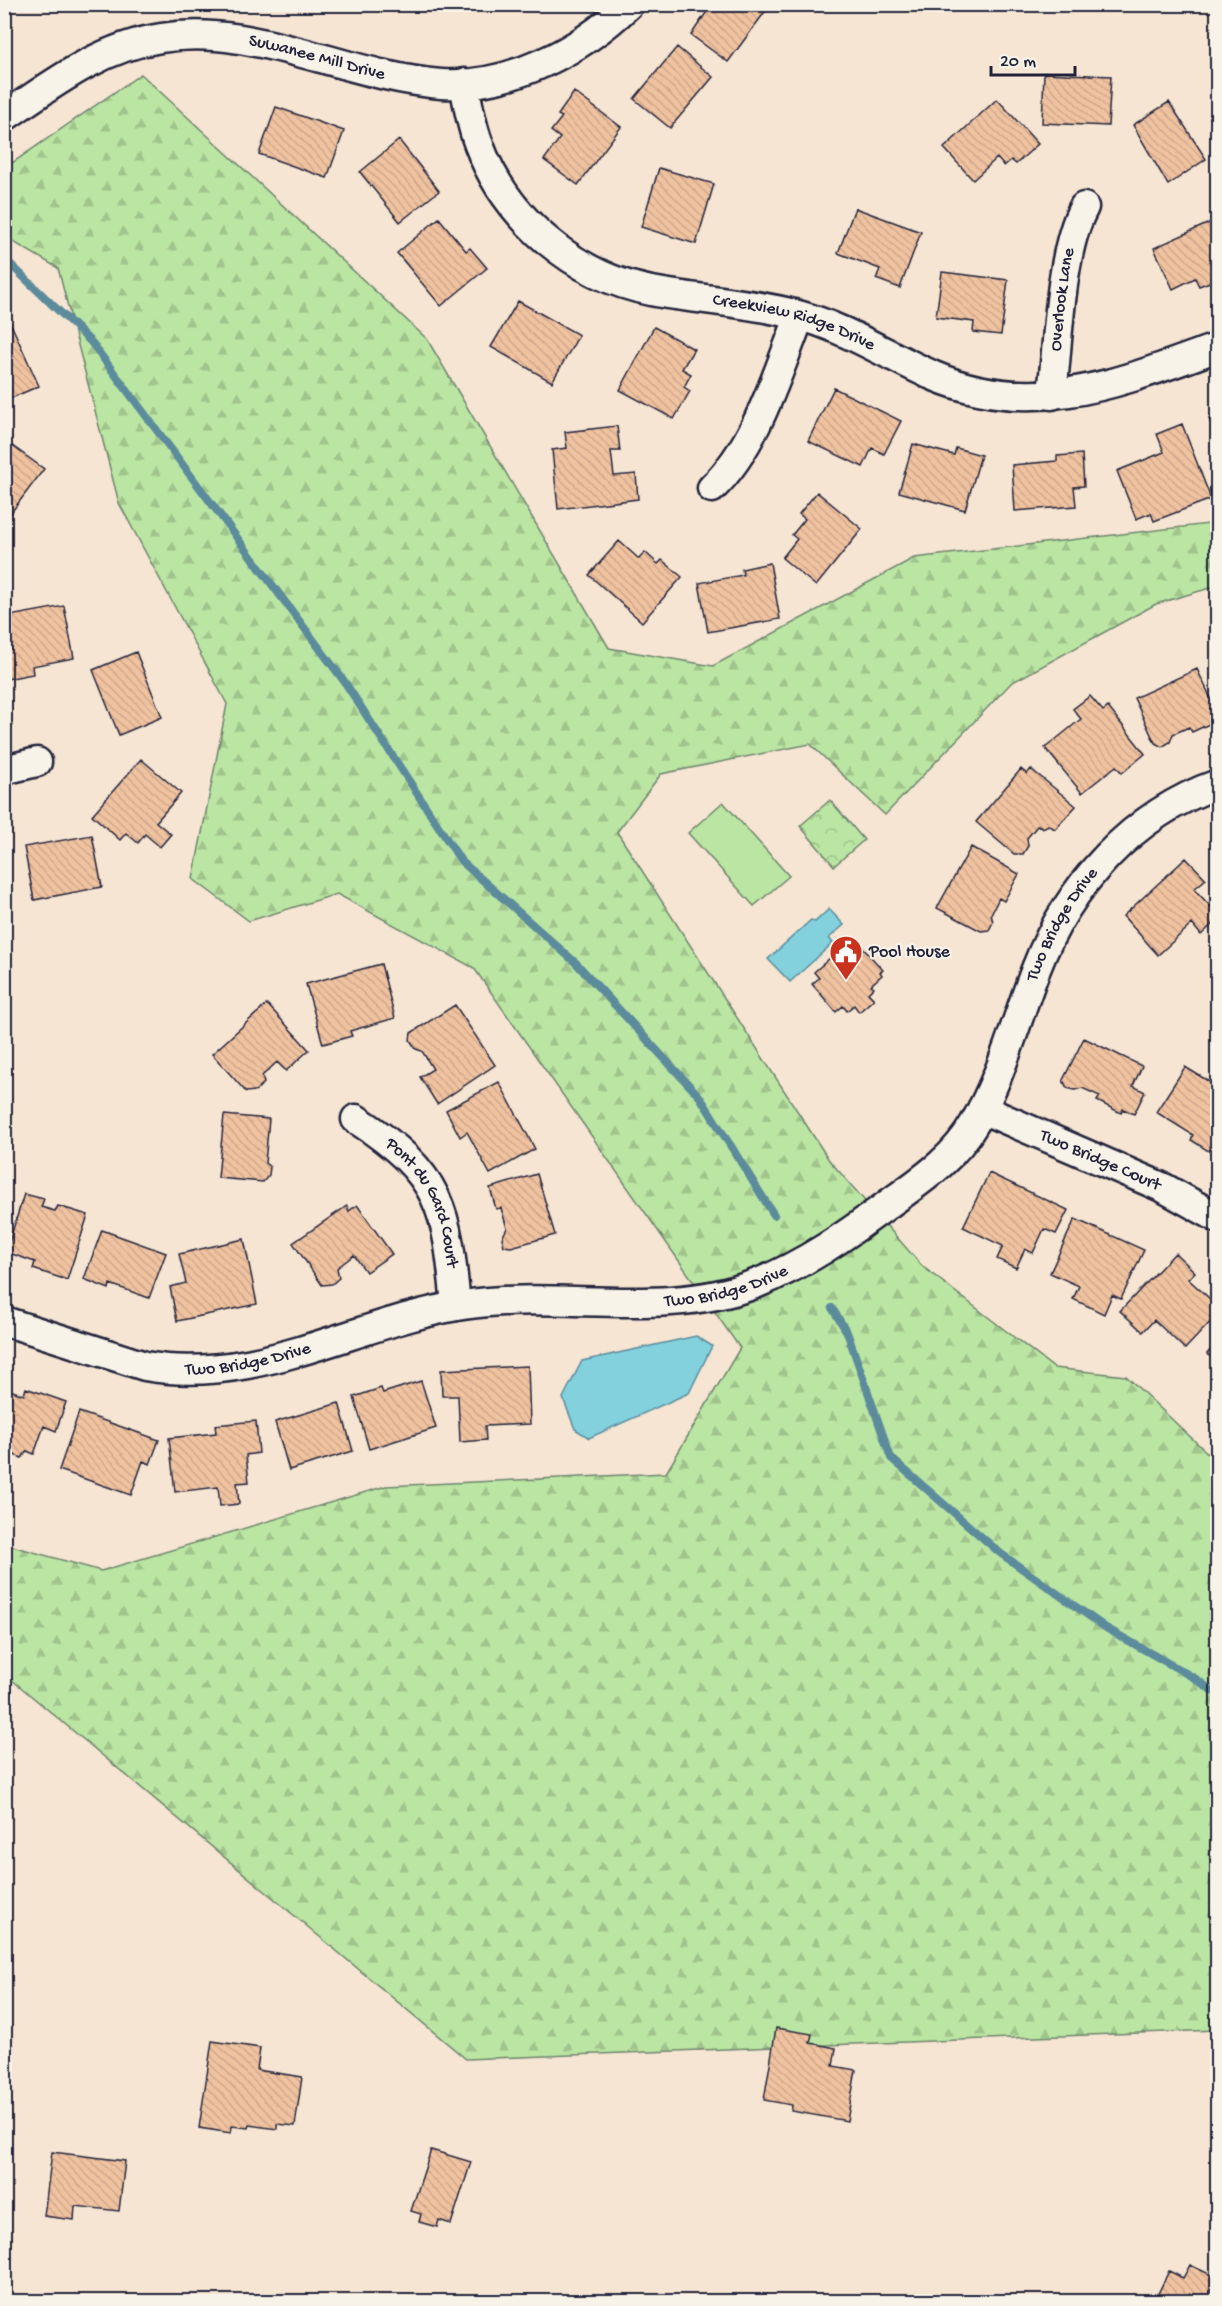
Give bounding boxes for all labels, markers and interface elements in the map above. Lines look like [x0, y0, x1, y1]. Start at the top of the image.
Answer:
street label: Suwanee Mill Drive [247, 30, 388, 85]
scale bar [991, 39, 1075, 77]
text: 20 m [1000, 52, 1036, 73]
street label: Overlook Lane [1046, 245, 1080, 352]
street label: Creekview Ridge Drive [711, 290, 879, 356]
street label: Two Bridge Drive [1022, 863, 1103, 985]
public building icon: Pool House [828, 934, 864, 981]
place label: Pool House [868, 942, 951, 963]
street label: Two Bridge Court [1036, 1125, 1165, 1196]
street label: Pont du Gard Court [380, 1133, 463, 1270]
street label: Two Bridge Drive [663, 1260, 792, 1312]
street label: Two Bridge Drive [184, 1338, 314, 1380]

